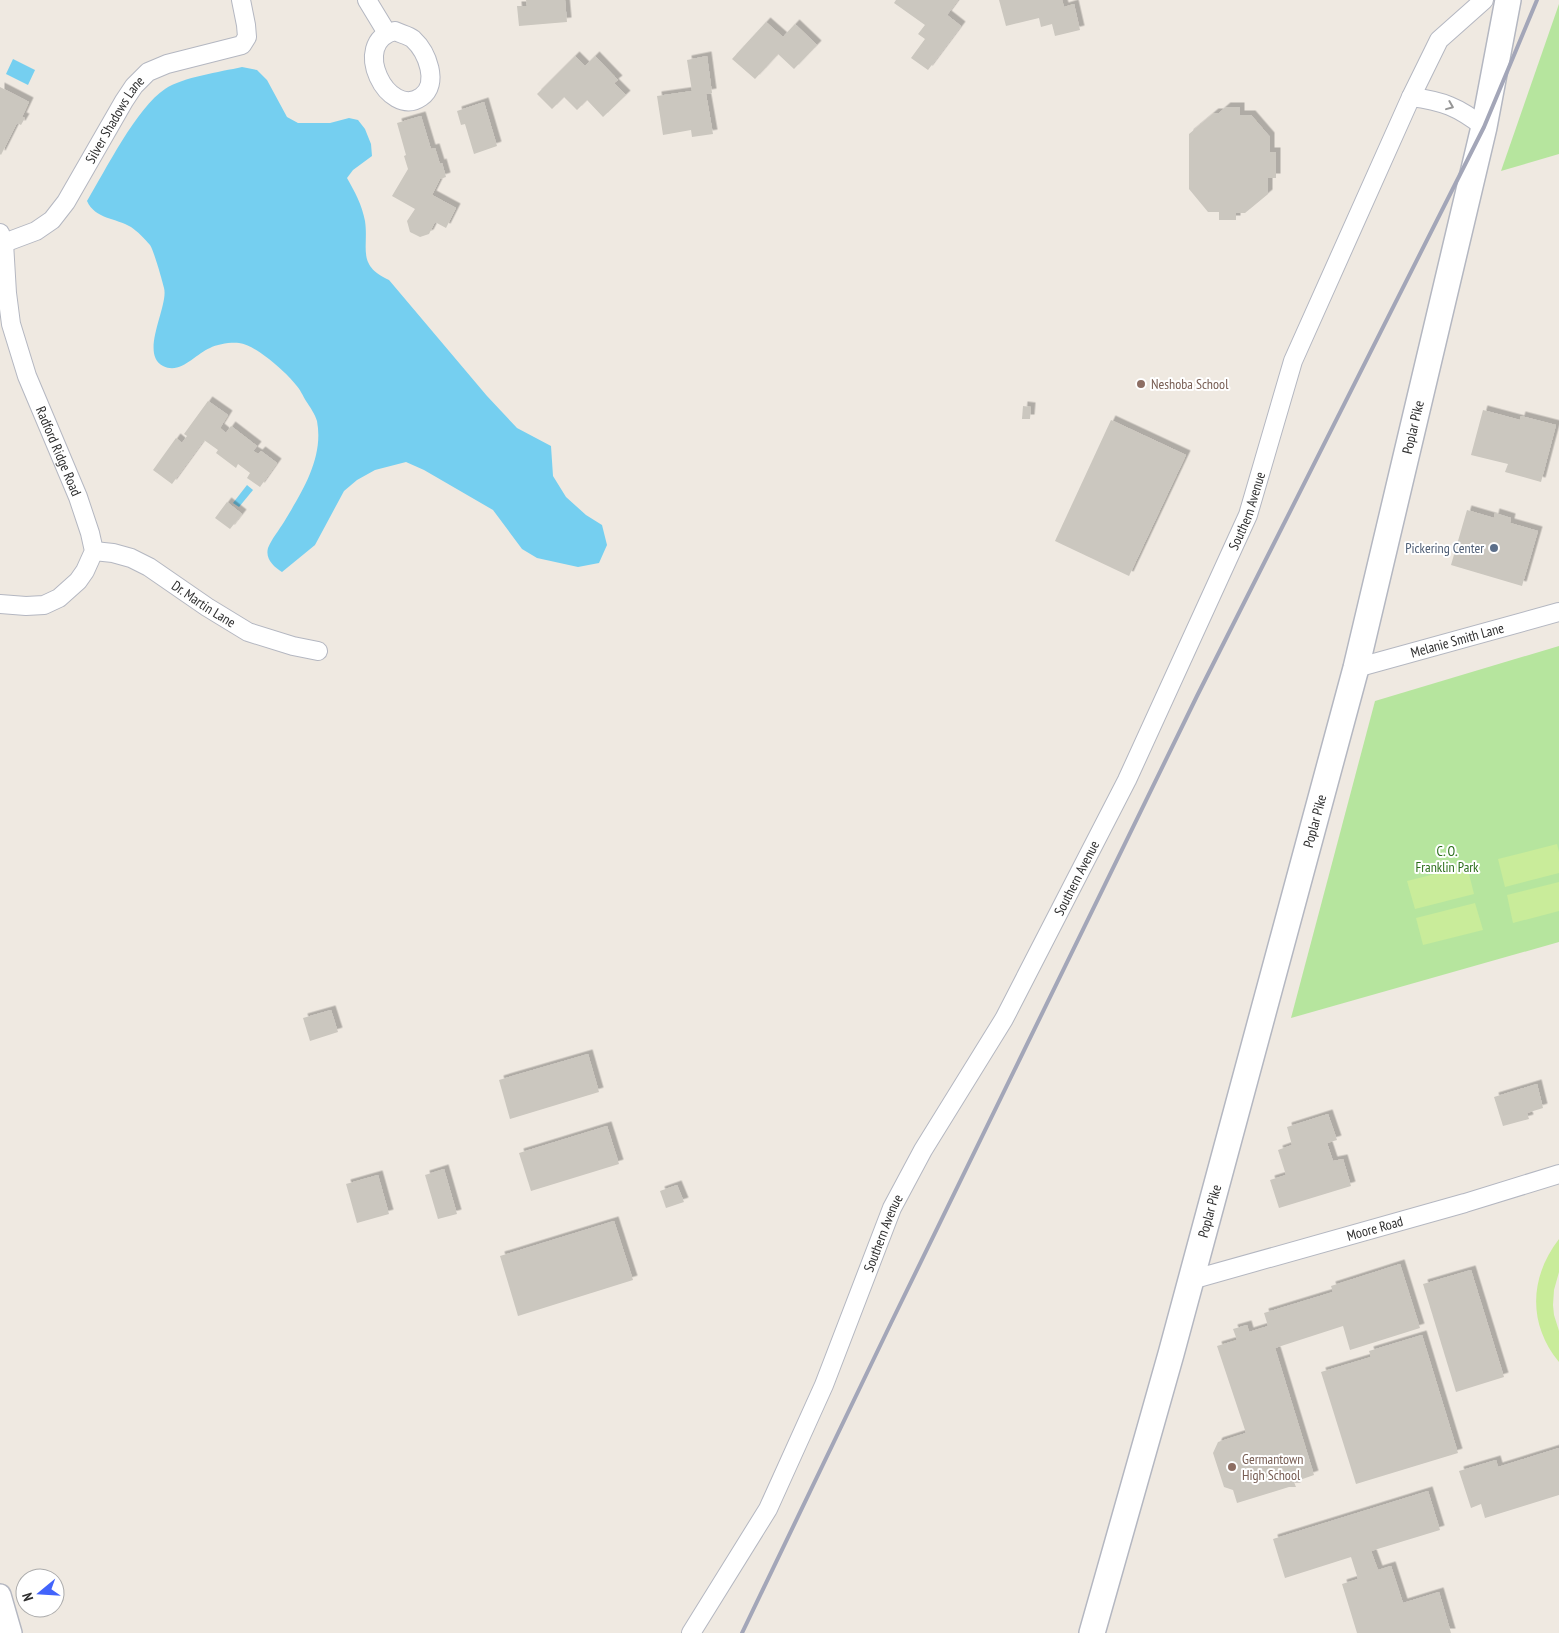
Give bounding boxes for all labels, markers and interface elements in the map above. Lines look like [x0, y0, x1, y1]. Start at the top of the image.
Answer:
street label: Silver Shadows Lane [81, 72, 148, 167]
one-way arrow [1445, 100, 1454, 110]
place label: Neshoba School [1151, 375, 1229, 393]
marker: Neshoba School [1135, 378, 1147, 390]
street label: Poplar Pike [1398, 398, 1428, 456]
street label: Radford Ridge Road [32, 404, 85, 499]
street label: Southern Avenue [1224, 470, 1269, 553]
place label: Pickering Center [1405, 539, 1484, 557]
marker: Pickering Center [1488, 542, 1500, 554]
street label: Dr. Martin Lane [168, 576, 239, 632]
street label: Melanie Smith Lane [1409, 619, 1506, 662]
street label: Poplar Pike [1299, 792, 1331, 850]
street label: Southern Avenue [1050, 837, 1103, 919]
park label: C. O. Franklin Park [1415, 842, 1479, 876]
street label: Poplar Pike [1194, 1182, 1225, 1240]
street label: Southern Avenue [859, 1191, 907, 1274]
street label: Moore Road [1345, 1212, 1405, 1245]
place label: Germantown High School [1242, 1450, 1303, 1484]
marker: Germantown High School [1226, 1461, 1238, 1473]
north arrow [15, 1568, 65, 1618]
text: N [18, 1591, 37, 1603]

